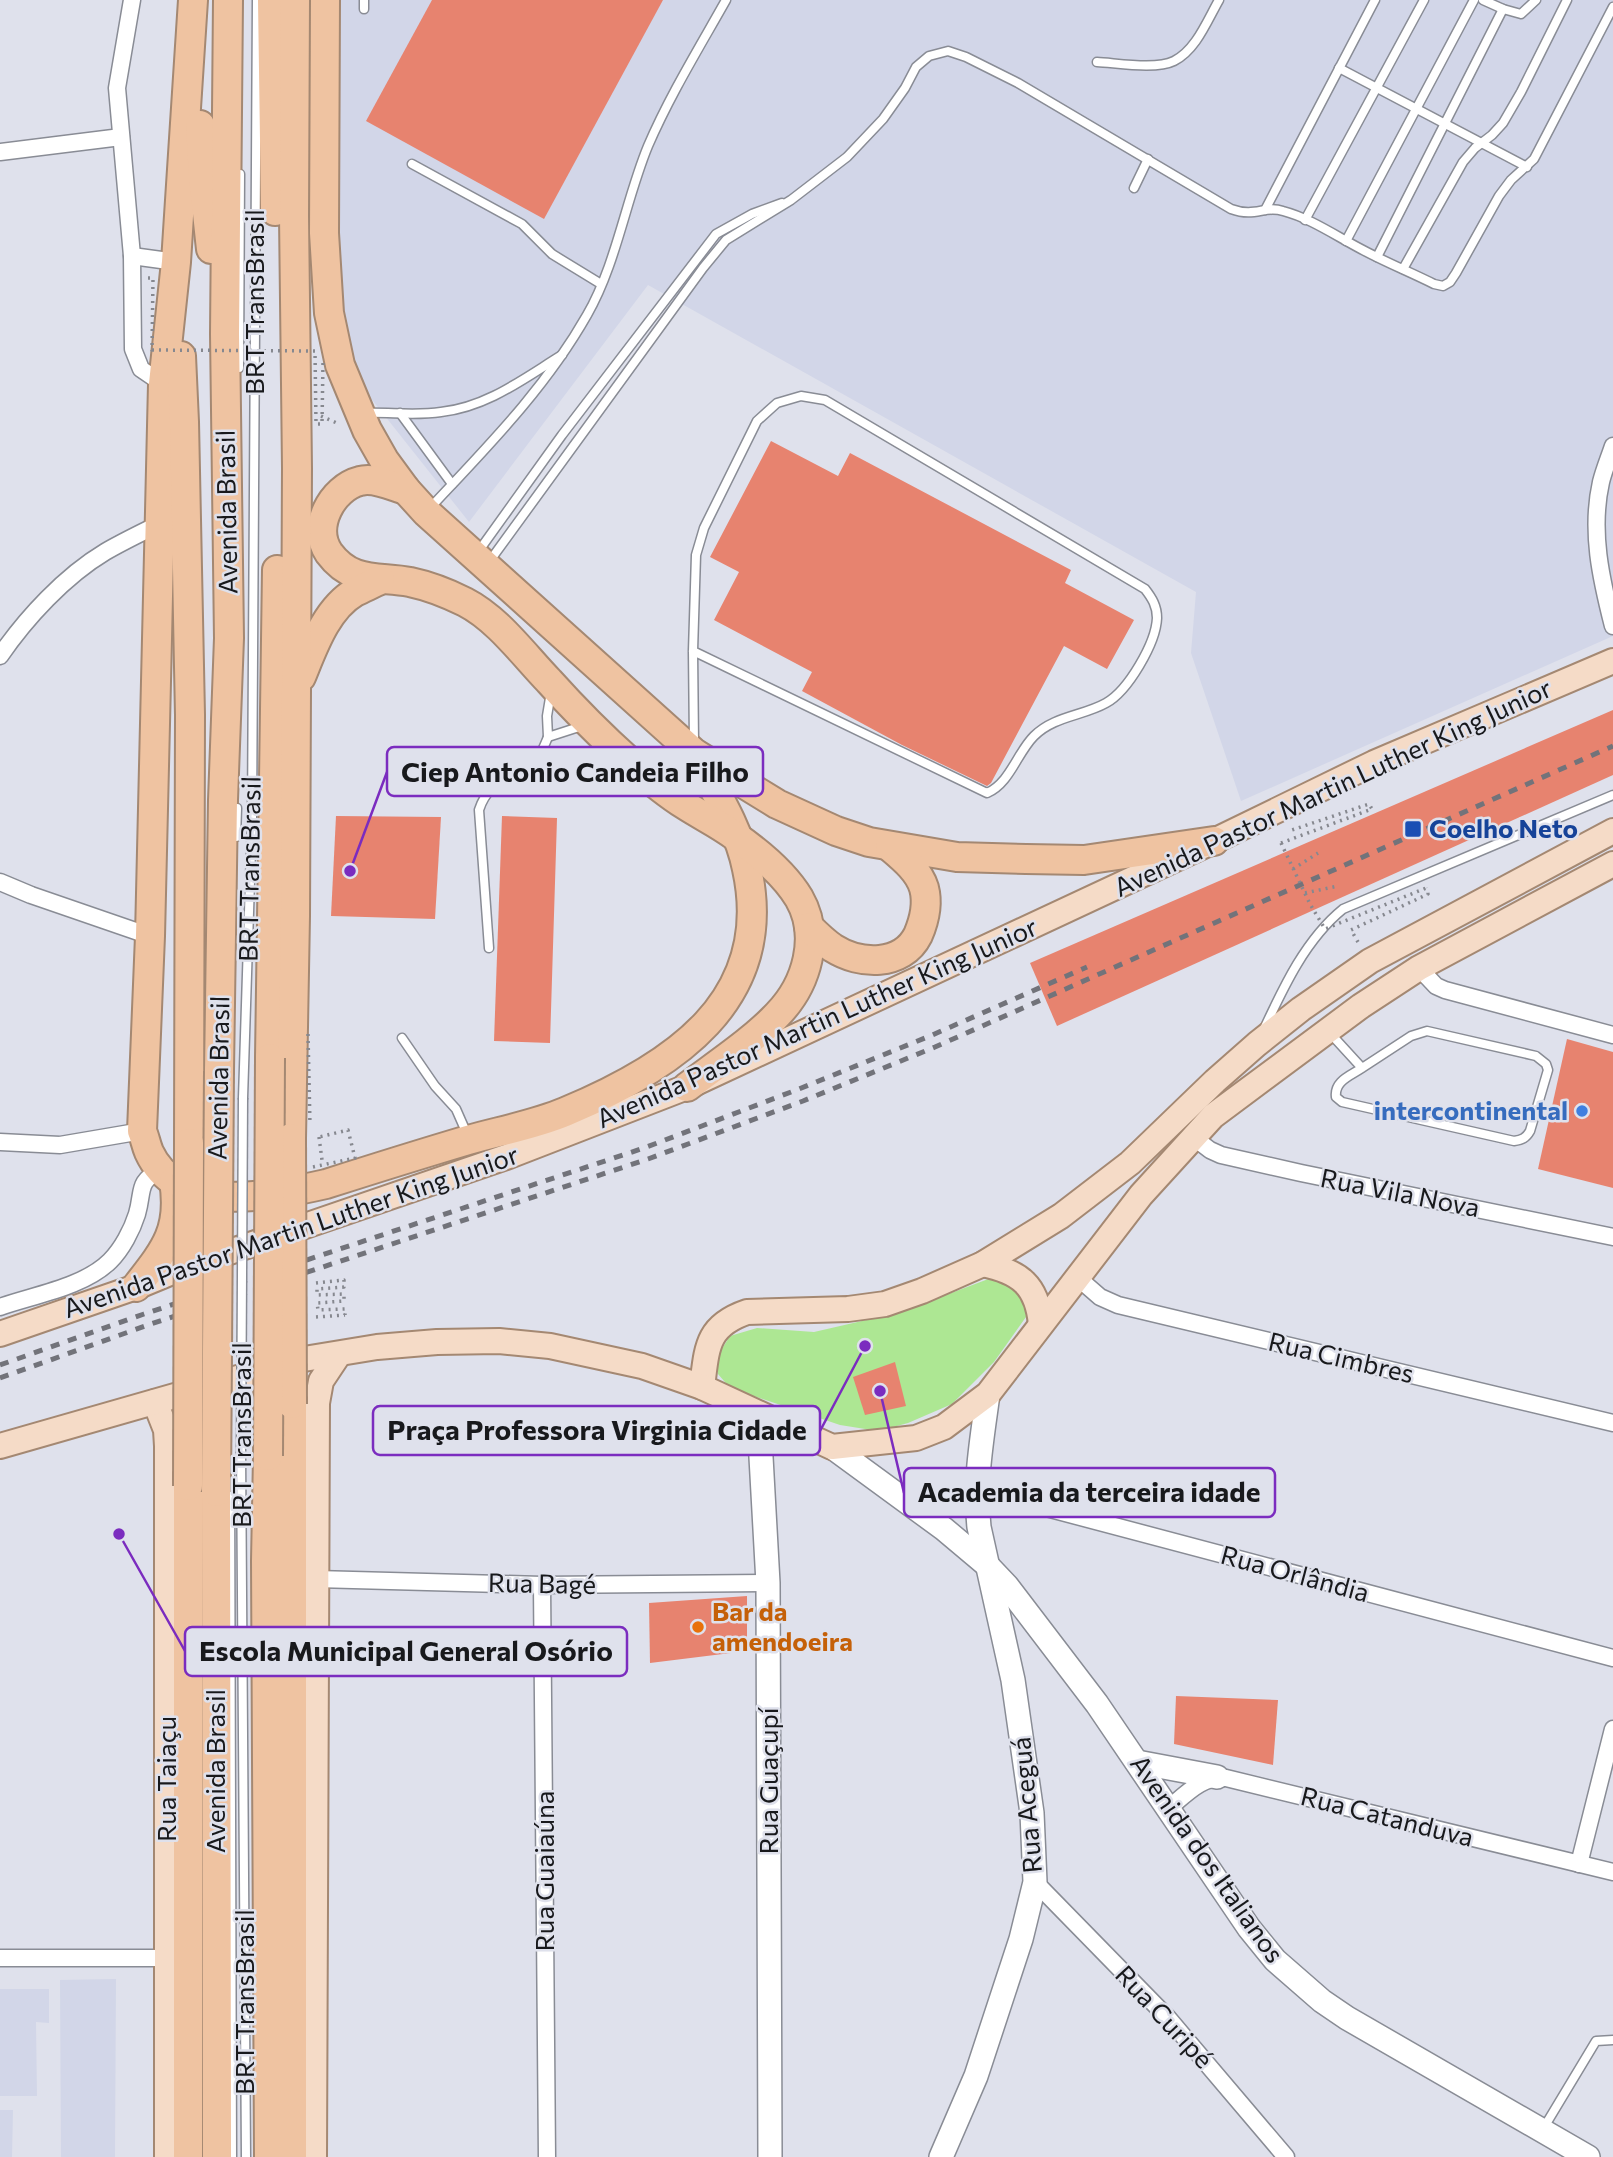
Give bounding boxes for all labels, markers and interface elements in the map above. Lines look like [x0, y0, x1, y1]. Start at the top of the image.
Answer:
street label: BRT TransBrasil [238, 209, 269, 395]
street label: Avenida Brasil [209, 430, 242, 594]
street label: Avenida Pastor Martin Luther King Junior [1109, 671, 1556, 902]
callout: Ciep Antonio Candeia Filho [387, 747, 763, 796]
text: Ciep Antonio Candeia Filho [401, 754, 749, 788]
street label: BRT TransBrasil [231, 776, 266, 962]
place label: Coelho Neto [1429, 812, 1578, 843]
marker: Coelho Neto [1403, 819, 1423, 839]
street label: Avenida Pastor Martin Luther King Junior [591, 910, 1042, 1133]
street label: Avenida Brasil [201, 996, 234, 1160]
place label: intercontinental [1374, 1094, 1568, 1125]
marker: intercontinental [1574, 1103, 1590, 1119]
street label: Avenida Pastor Martin Luther King Junior [59, 1138, 522, 1323]
street label: Rua Vila Nova [1318, 1161, 1482, 1222]
street label: Rua Cimbres [1266, 1325, 1417, 1388]
street label: BRT TransBrasil [225, 1342, 256, 1528]
callout: Praça Professora Virginia Cidade [373, 1406, 820, 1455]
text: Praça Professora Virginia Cidade [387, 1412, 807, 1446]
callout: Academia da terceira idade [904, 1468, 1275, 1517]
text: Academia da terceira idade [918, 1474, 1260, 1508]
street label: Rua Orlândia [1218, 1538, 1373, 1607]
street label: Rua Bagé [488, 1566, 596, 1599]
place label: Bar da amendoeira [712, 1595, 853, 1656]
marker: Bar da amendoeira [690, 1619, 706, 1635]
callout: Escola Municipal General Osório [185, 1627, 627, 1676]
text: Escola Municipal General Osório [199, 1633, 613, 1667]
street label: Avenida Brasil [199, 1689, 230, 1853]
street label: Rua Guaçupí [752, 1706, 783, 1855]
street label: Rua Taiaçu [150, 1716, 181, 1842]
street label: Rua Aceguá [1004, 1736, 1047, 1874]
street label: Avenida dos Italianos [1125, 1748, 1292, 1968]
street label: Rua Catanduva [1298, 1779, 1477, 1852]
street label: Rua Guaiaúna [528, 1791, 559, 1951]
street label: BRT TransBrasil [228, 1909, 259, 2095]
street label: Rua Curipé [1110, 1958, 1220, 2074]

